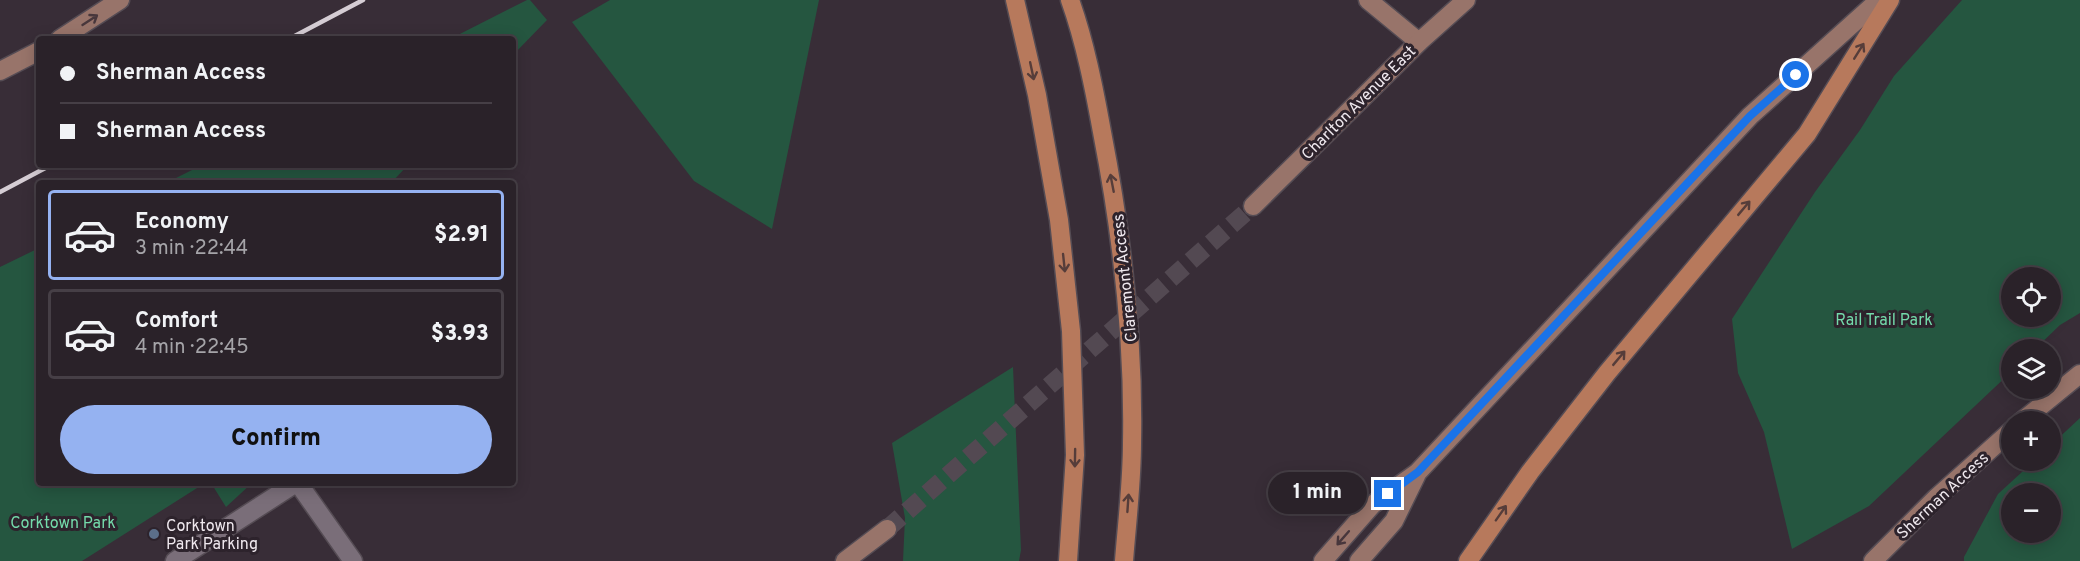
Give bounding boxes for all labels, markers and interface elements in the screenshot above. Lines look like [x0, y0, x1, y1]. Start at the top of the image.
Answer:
one-way arrow [81, 13, 98, 25]
street label: Charlton Avenue East [1298, 42, 1421, 165]
one-way arrow [1853, 43, 1865, 60]
text: Sherman Access [96, 60, 266, 87]
one-way arrow [1027, 61, 1038, 80]
route start [1782, 61, 1809, 88]
text: Sherman Access [96, 118, 266, 145]
one-way arrow [1106, 174, 1117, 193]
one-way arrow [1737, 201, 1751, 216]
icon: car [63, 208, 117, 262]
text: Economy [135, 209, 229, 236]
street label: Claremont Access [1109, 213, 1143, 343]
text: $2.91 [434, 222, 489, 249]
text: 3 min · 22:44 [135, 236, 248, 262]
one-way arrow [1059, 253, 1070, 273]
map controls [2001, 267, 2061, 543]
button: locate [2001, 267, 2061, 327]
icon: car [63, 307, 117, 361]
text: Comfort [135, 308, 218, 335]
park label: Rail Trail Park [1835, 311, 1933, 331]
text: $3.93 [431, 321, 489, 348]
text: 4 min · 22:45 [135, 335, 249, 361]
button: layers [2001, 339, 2061, 399]
one-way arrow [1613, 350, 1626, 366]
button: Confirm [60, 405, 492, 474]
button: + [2001, 411, 2061, 471]
one-way arrow [1069, 447, 1080, 467]
street label: Sherman Access [1893, 449, 1994, 544]
callout: 1 min [1268, 473, 1367, 515]
text: 1 min [1293, 480, 1342, 506]
route end [1374, 480, 1401, 507]
button: − [2001, 483, 2061, 543]
one-way arrow [1123, 493, 1134, 513]
one-way arrow [1495, 505, 1507, 522]
park label: Corktown Park [10, 514, 116, 534]
place label: Corktown Park Parking [166, 517, 258, 555]
marker: Corktown Park Parking [147, 527, 161, 541]
one-way arrow [1337, 530, 1350, 546]

